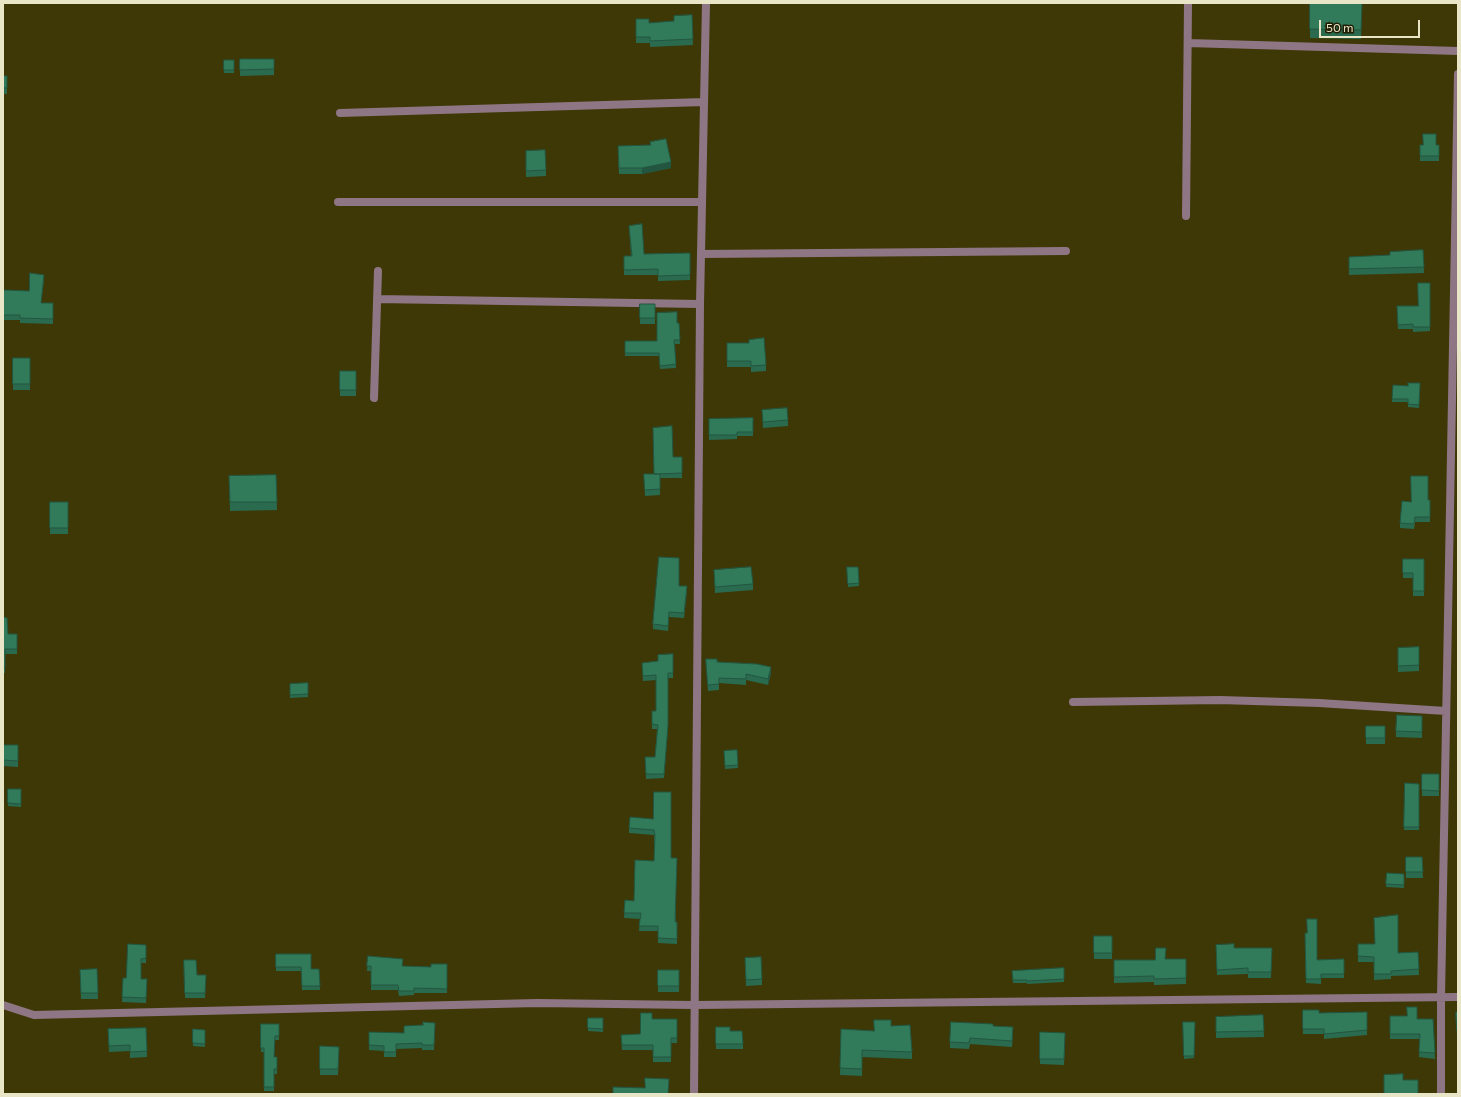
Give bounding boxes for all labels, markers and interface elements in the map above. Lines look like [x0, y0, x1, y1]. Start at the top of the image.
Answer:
scale bar [1321, 12, 1422, 38]
text: 50 m [1326, 20, 1354, 34]

